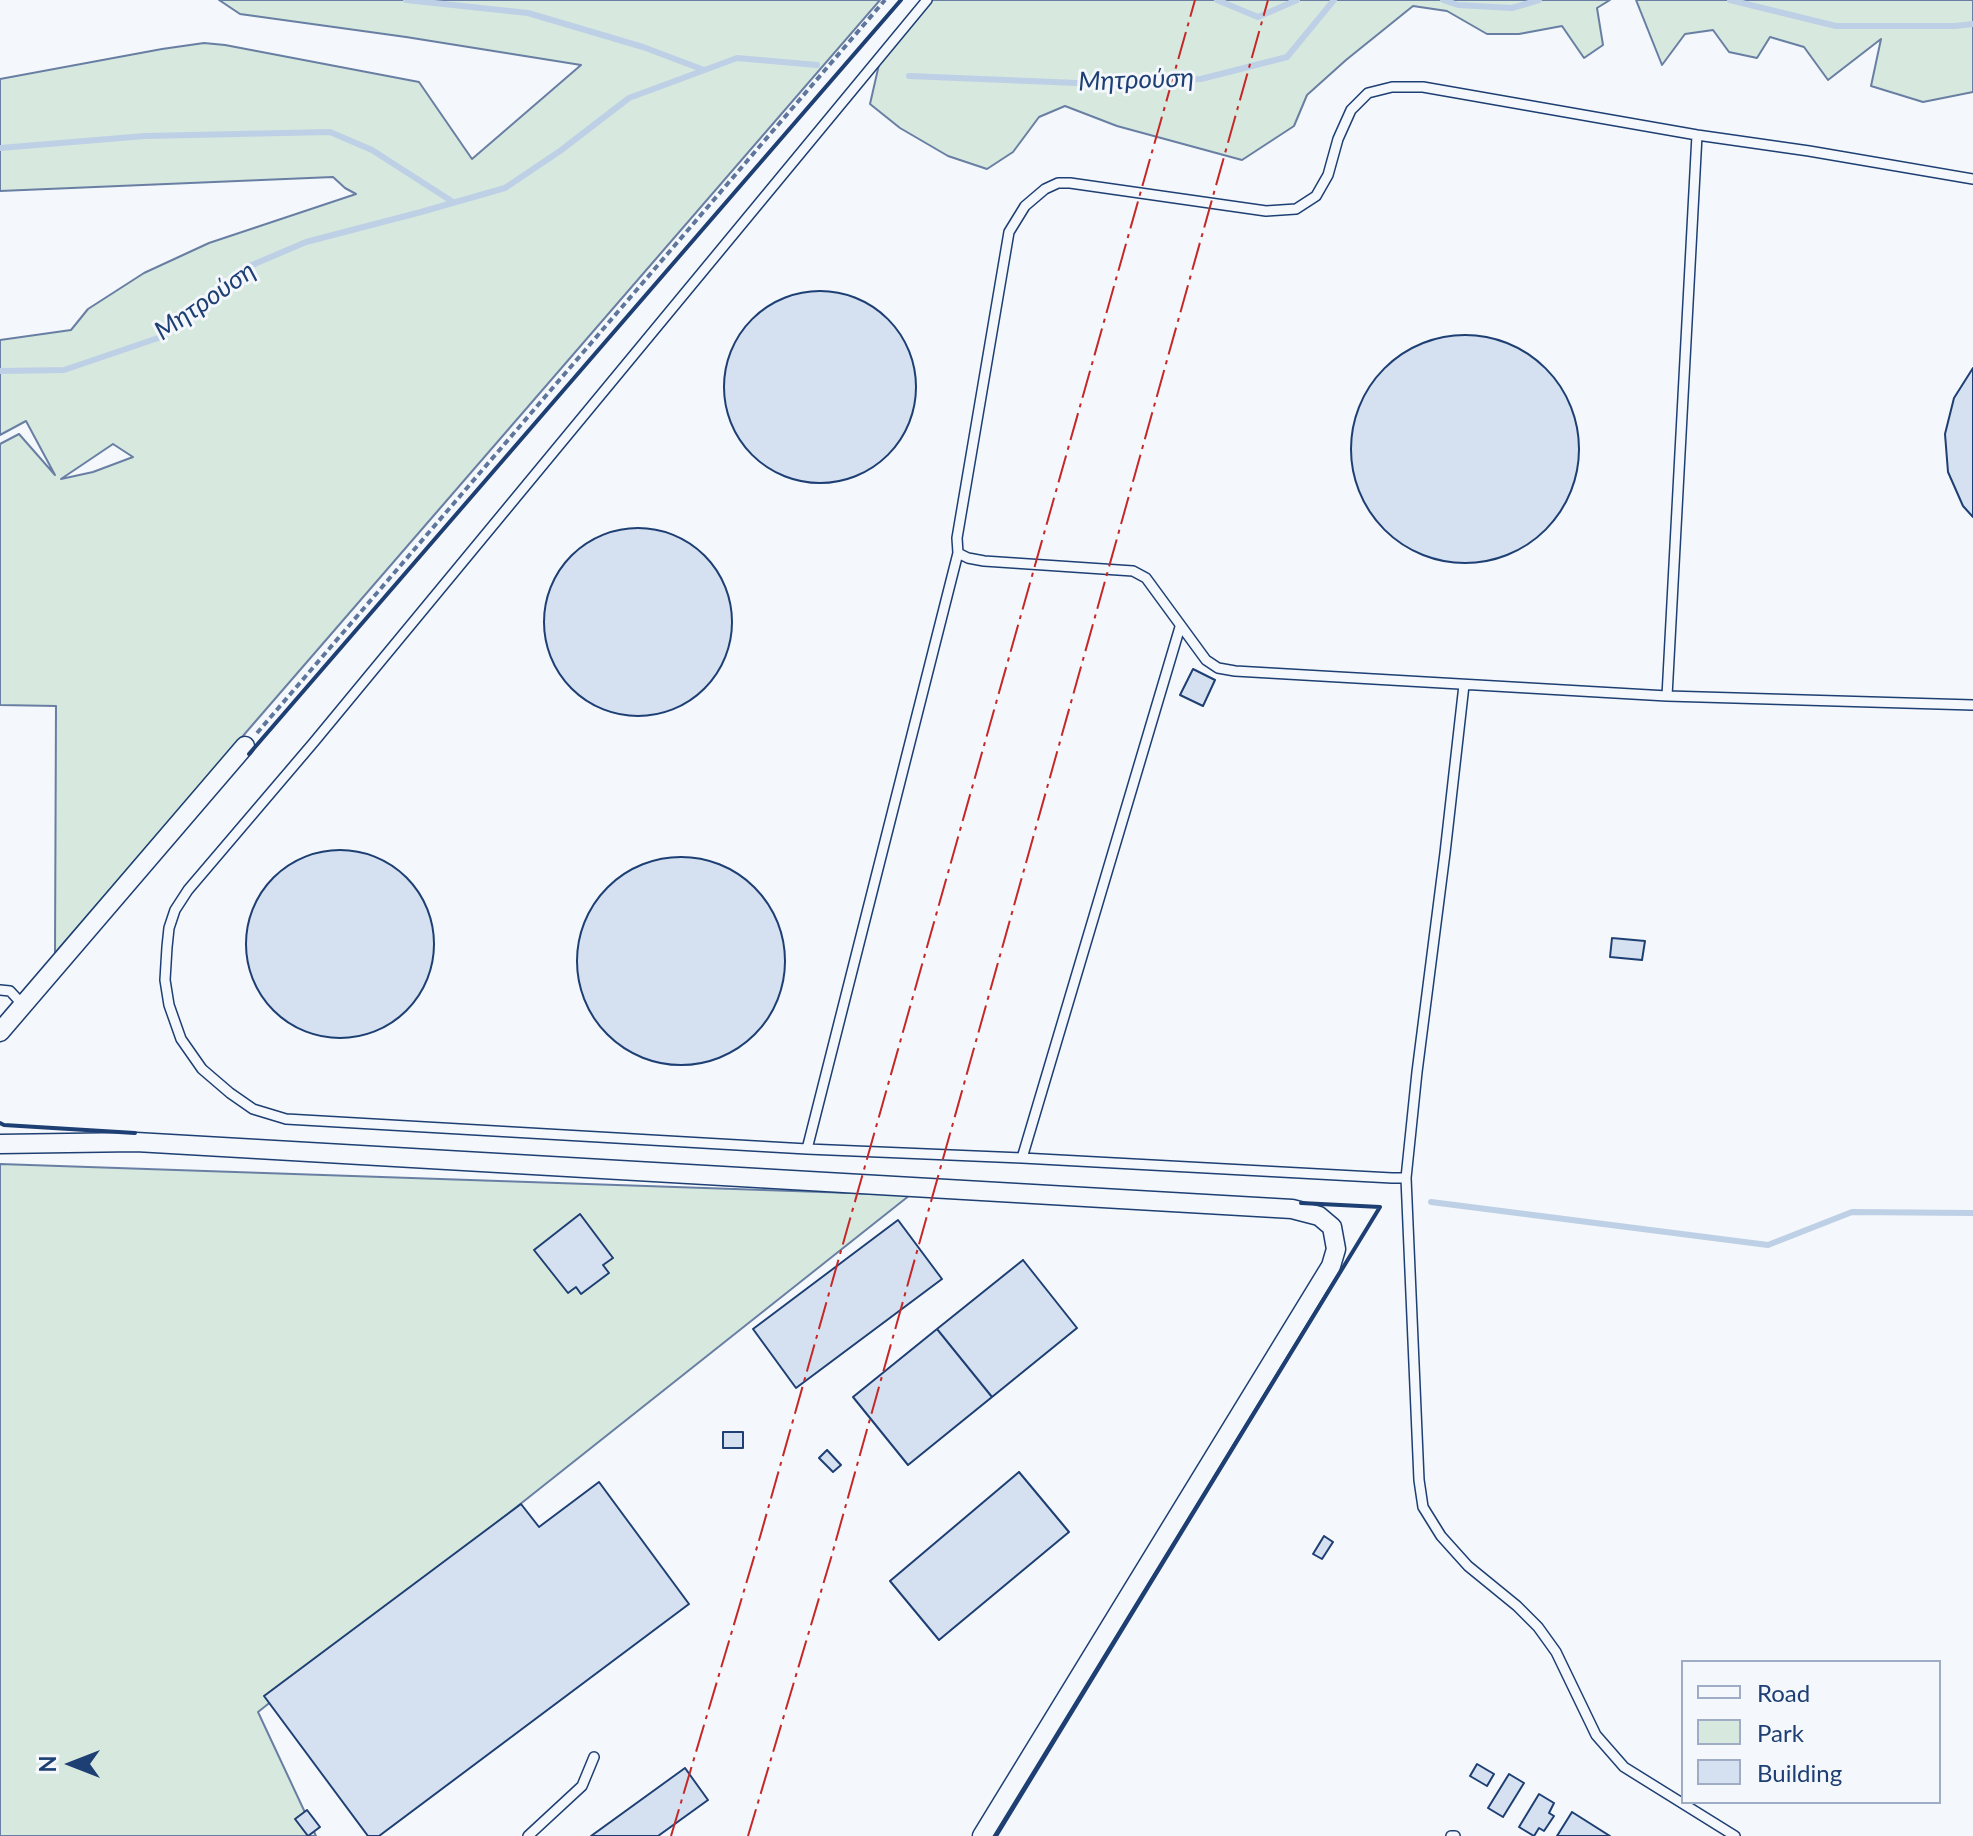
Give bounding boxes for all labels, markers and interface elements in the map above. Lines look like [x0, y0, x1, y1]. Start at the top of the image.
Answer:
water label: Μητρούση [1078, 62, 1194, 98]
water label: Μητρούση [149, 255, 261, 347]
legend [1681, 1660, 1941, 1804]
text: Road [1757, 1678, 1810, 1707]
text: Park [1757, 1718, 1804, 1747]
north arrow [32, 1724, 112, 1804]
text: N [34, 1756, 61, 1772]
text: Building [1757, 1758, 1842, 1787]

